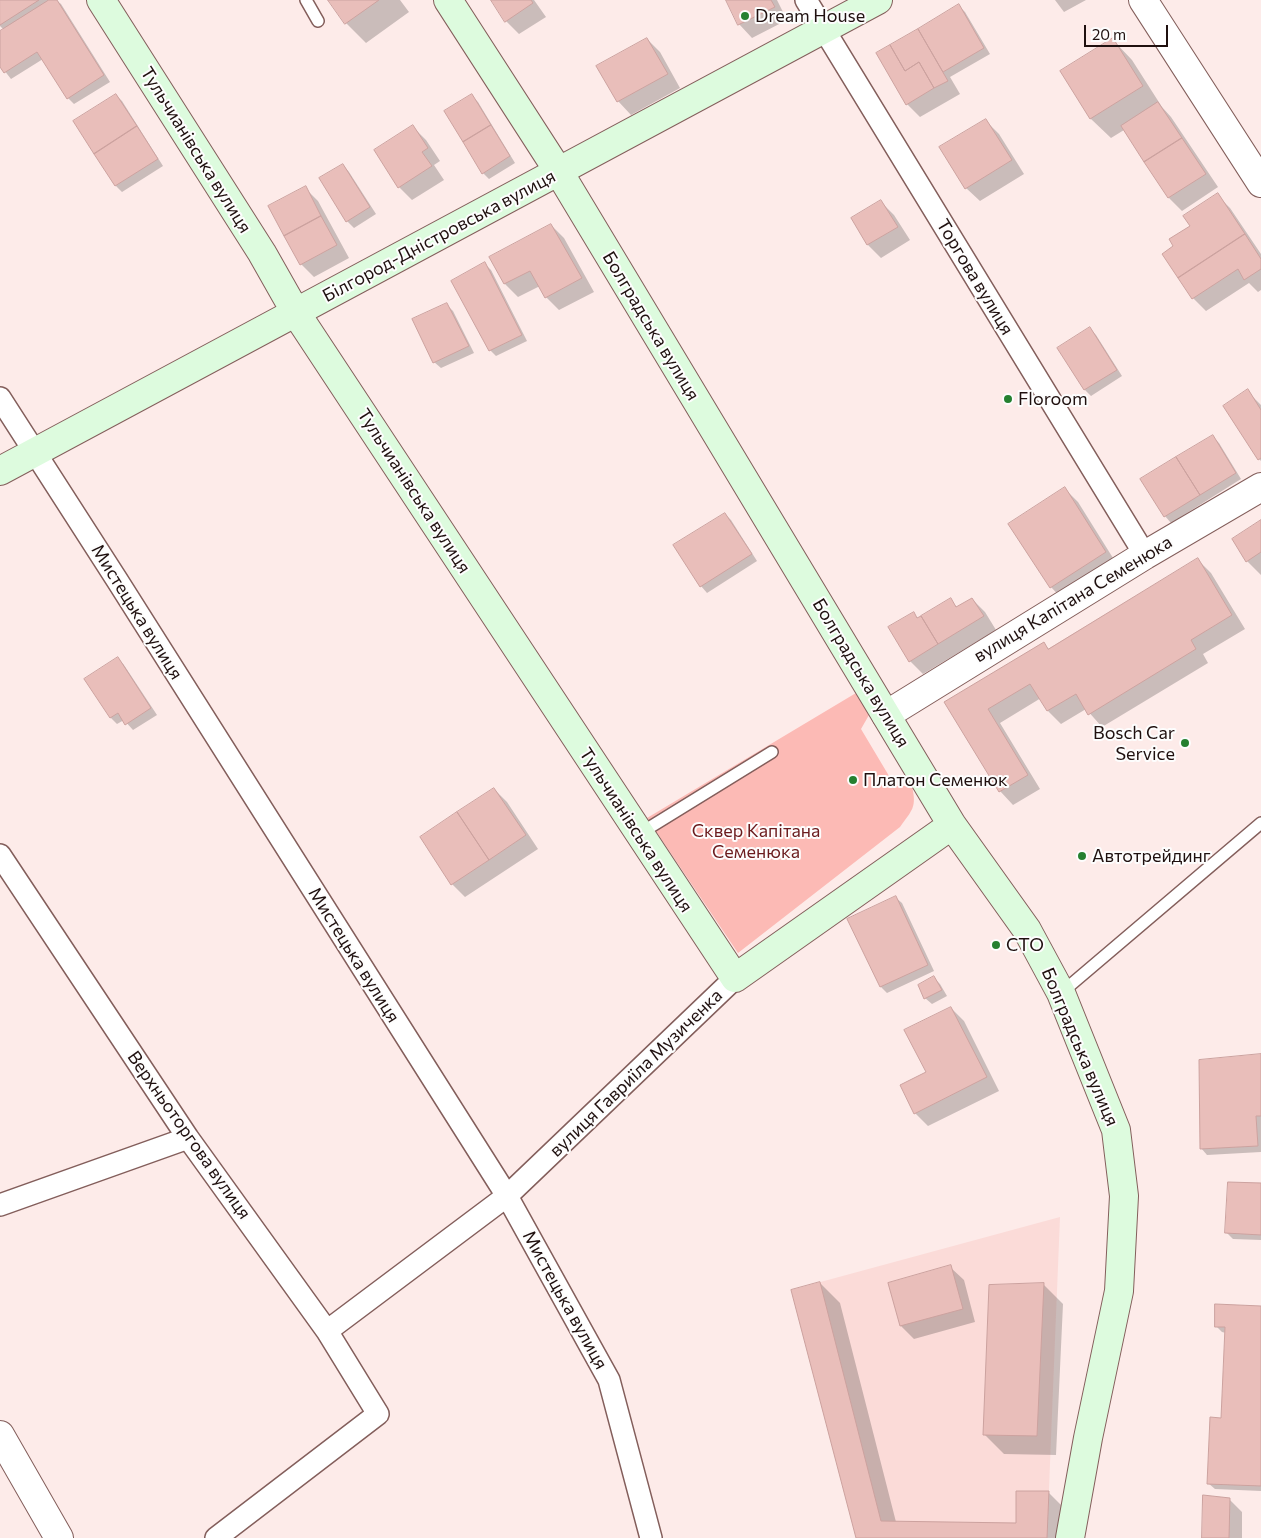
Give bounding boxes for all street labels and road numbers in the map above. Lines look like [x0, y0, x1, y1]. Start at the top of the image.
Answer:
street label: Тульчианівська вулиця [136, 63, 256, 237]
street label: Білгород-Дністровська вулиця [319, 165, 559, 307]
street label: Торгова вулиця [932, 215, 1018, 339]
street label: Болградська вулиця [598, 248, 704, 404]
street label: Тульчианівська вулиця [353, 405, 475, 577]
street label: вулиця Капітана Семенюка [970, 531, 1176, 667]
street label: Мистецька вулиця [87, 540, 187, 684]
street label: Болградська вулиця [808, 595, 914, 751]
street label: Тульчианівська вулиця [575, 744, 697, 916]
street label: Мистецька вулиця [304, 883, 404, 1027]
street label: Болградська вулиця [1037, 965, 1123, 1129]
street label: вулиця Гавриїла Музиченка [545, 985, 727, 1161]
street label: Верхньоторгова вулиця [123, 1047, 255, 1223]
street label: Мистецька вулиця [518, 1227, 612, 1373]

